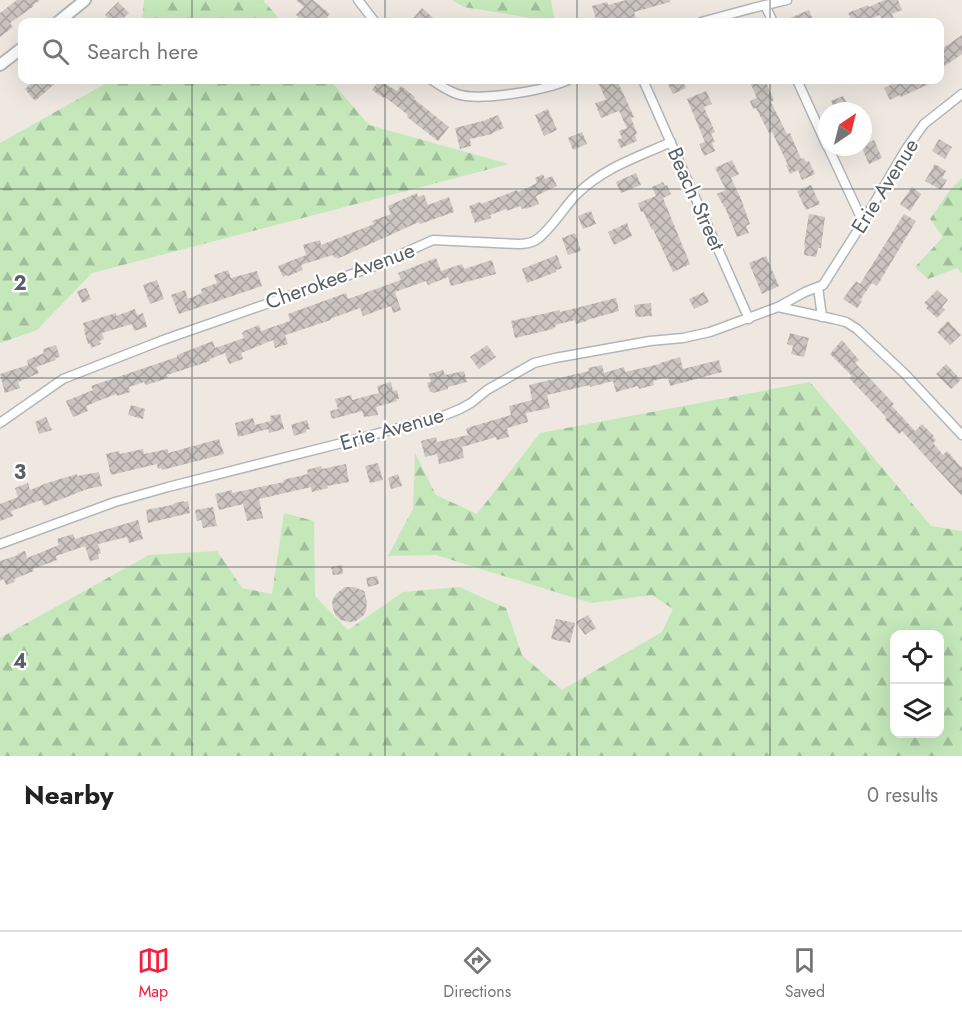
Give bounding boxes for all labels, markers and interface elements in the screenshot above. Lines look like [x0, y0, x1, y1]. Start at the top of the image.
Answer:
search box [18, 18, 944, 84]
icon: search [39, 35, 72, 68]
text: Search here [87, 35, 198, 67]
north arrow [818, 102, 872, 156]
street label: Erie Avenue [844, 133, 926, 239]
street label: Beach Street [660, 143, 732, 255]
street label: Cherokee Avenue [261, 235, 419, 317]
text: 2 [13, 269, 27, 298]
street label: Erie Avenue [337, 400, 448, 458]
text: 3 [14, 458, 26, 487]
map controls [890, 630, 944, 738]
button: locate [890, 630, 944, 684]
text: 4 [13, 647, 27, 676]
button: layers [890, 684, 944, 738]
text: Nearby [24, 776, 113, 814]
text: 0 results [867, 781, 938, 810]
tab: Map [137, 944, 170, 1003]
tab: Directions [443, 944, 511, 1003]
tab: Saved [785, 944, 825, 1003]

